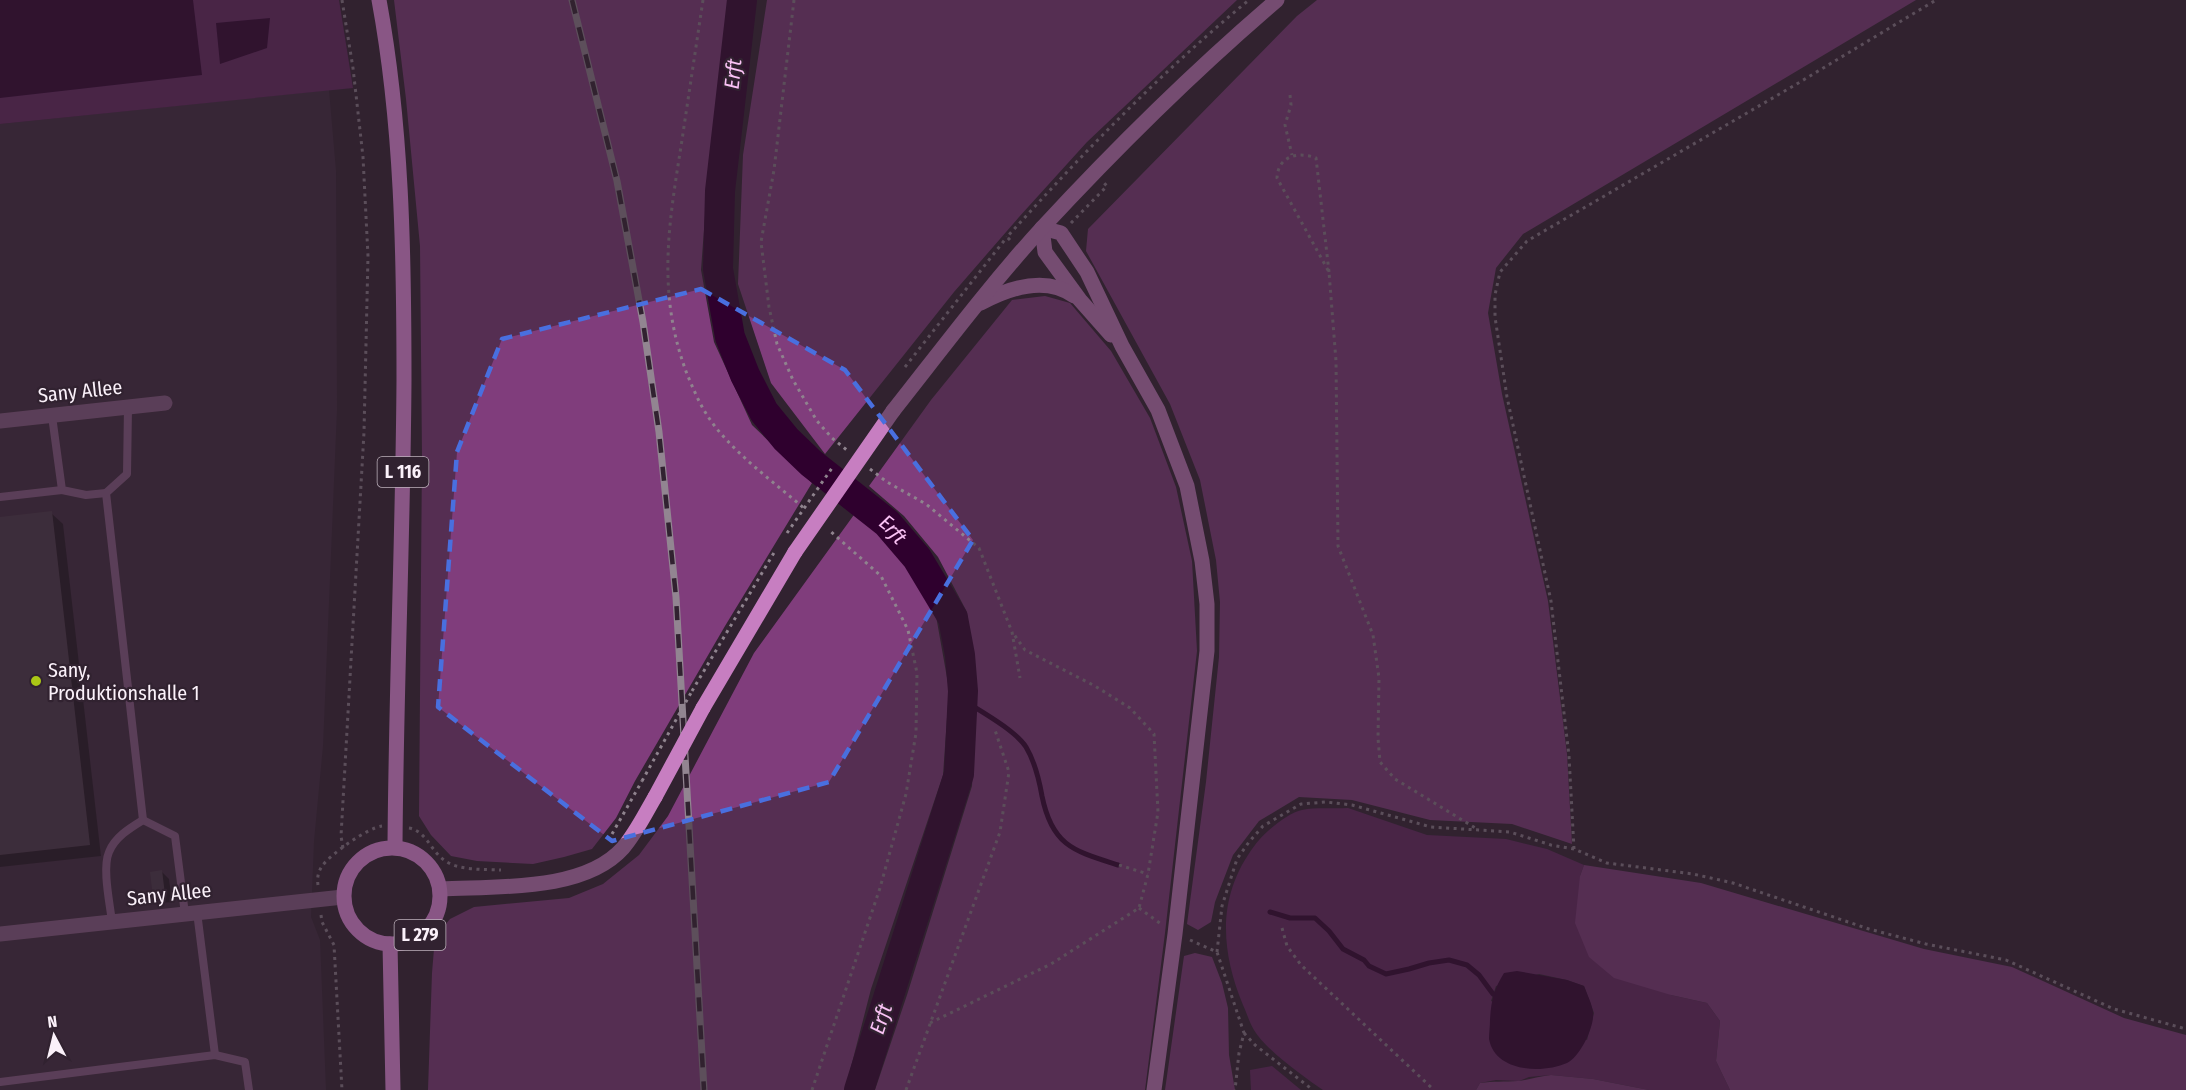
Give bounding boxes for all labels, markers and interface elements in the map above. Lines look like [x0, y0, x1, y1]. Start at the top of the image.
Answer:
water label: Erft [718, 58, 748, 90]
street label: Sany Allee [37, 375, 123, 407]
road number: L 116 [378, 457, 428, 487]
water label: Erft [874, 509, 913, 550]
place label: Sany, Produktionshalle 1 [48, 658, 200, 705]
marker: Sany, Produktionshalle 1 [29, 674, 43, 688]
street label: Sany Allee [126, 878, 212, 910]
road number: L 279 [394, 920, 446, 950]
water label: Erft [864, 1001, 898, 1037]
north arrow [24, 1006, 84, 1066]
text: N [46, 1012, 58, 1032]

